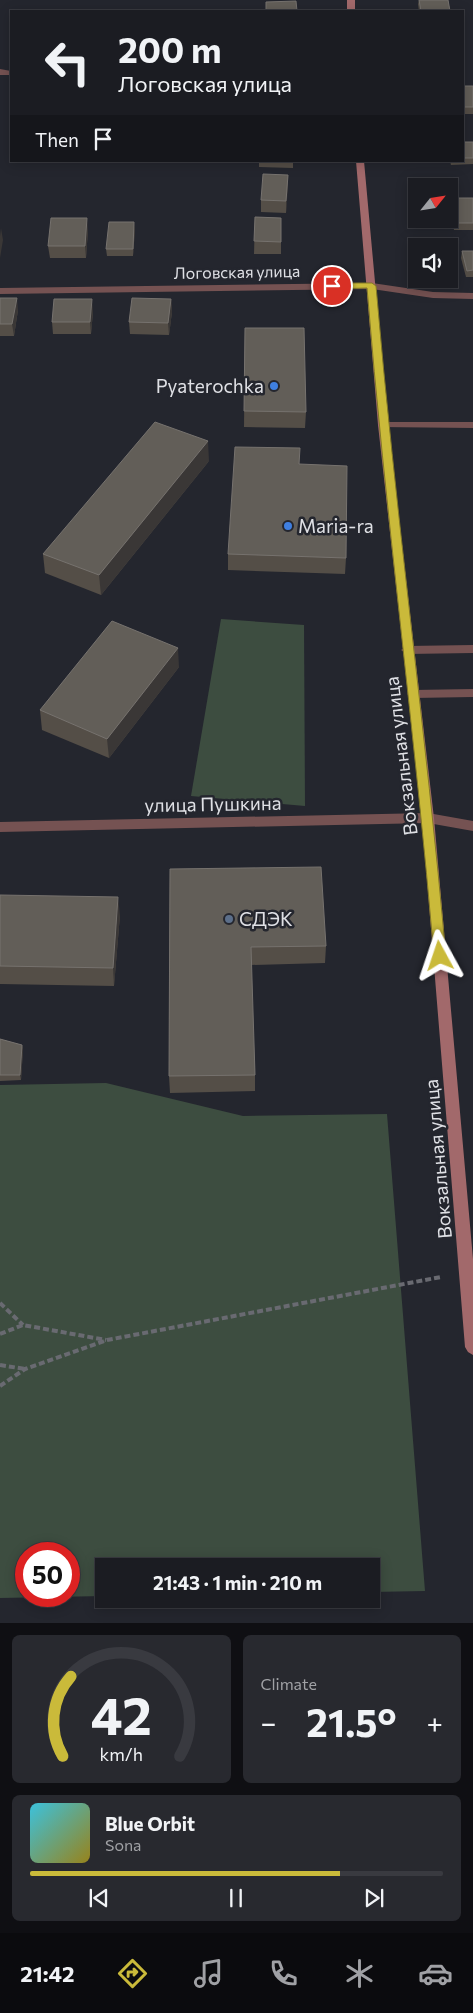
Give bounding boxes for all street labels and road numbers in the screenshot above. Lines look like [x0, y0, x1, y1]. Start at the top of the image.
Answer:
street label: Логовская улица [174, 261, 300, 282]
street label: Вокзальная улица [379, 675, 422, 837]
street label: улица Пушкина [144, 791, 282, 816]
street label: Вокзальная улица [419, 1078, 456, 1240]

